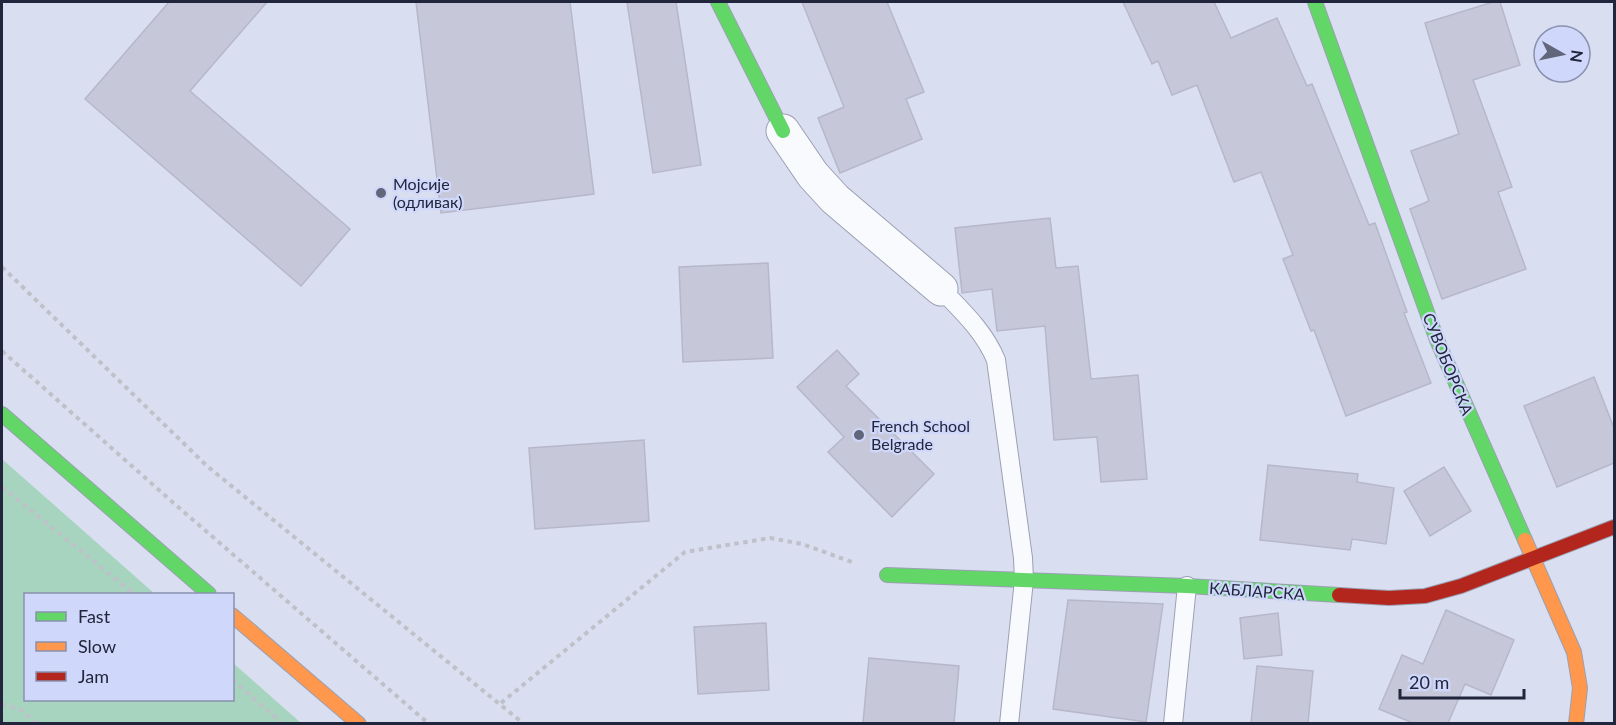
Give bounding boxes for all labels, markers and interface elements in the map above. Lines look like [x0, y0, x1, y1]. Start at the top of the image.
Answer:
north arrow [1532, 24, 1592, 84]
text: N [1567, 49, 1588, 64]
place label: Мојсије (одливак) [393, 174, 462, 211]
marker: Мојсије (одливак) [374, 186, 388, 200]
street label: СУВОБОРСКА [1419, 310, 1478, 418]
place label: French School Belgrade [871, 416, 970, 453]
marker: French School Belgrade [852, 428, 866, 442]
street label: КАБЛАРСКА [1209, 578, 1306, 603]
legend [24, 593, 234, 701]
text: Fast [78, 605, 111, 627]
text: Slow [78, 635, 116, 657]
scale bar [1400, 662, 1524, 700]
text: Jam [78, 665, 109, 687]
text: 20 m [1409, 671, 1449, 693]

